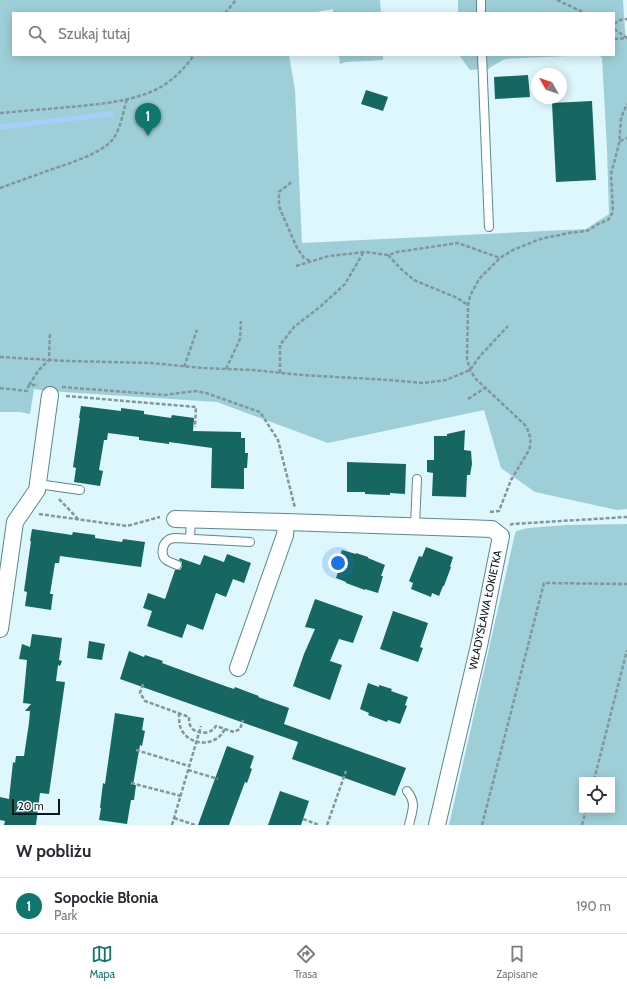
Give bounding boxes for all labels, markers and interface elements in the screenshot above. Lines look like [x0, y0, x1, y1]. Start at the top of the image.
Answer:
search box [12, 12, 615, 56]
icon: search [26, 23, 48, 45]
text: Szukaj tutaj [58, 25, 130, 43]
north arrow [531, 68, 567, 104]
pin: 1 [135, 103, 161, 136]
street label: WŁADYSŁAWA ŁOKIETKA [465, 549, 505, 671]
your location [328, 553, 348, 573]
map controls [579, 777, 615, 813]
button: locate [579, 777, 615, 813]
scale bar [12, 797, 60, 816]
text: 20 m [18, 799, 44, 813]
text: W pobliżu [16, 841, 91, 861]
text: Sopockie Błonia [54, 889, 158, 907]
text: 1 [27, 898, 31, 914]
text: 190 m [576, 898, 611, 914]
text: Park [54, 907, 77, 923]
tab: Mapa [89, 943, 115, 981]
tab: Trasa [294, 943, 317, 981]
tab: Zapisane [496, 943, 538, 981]

